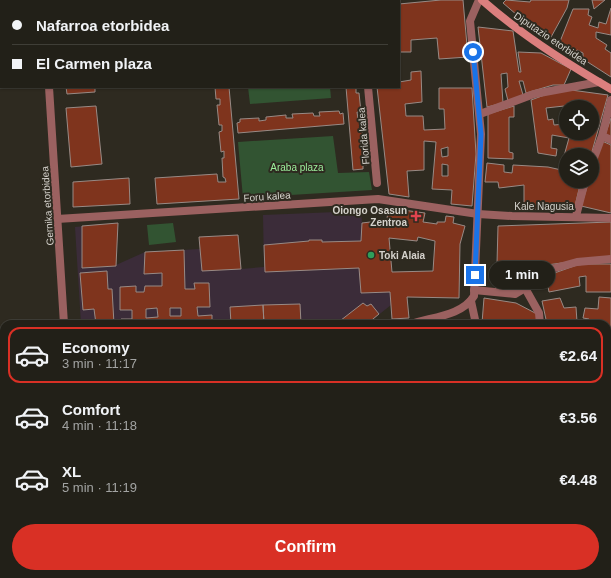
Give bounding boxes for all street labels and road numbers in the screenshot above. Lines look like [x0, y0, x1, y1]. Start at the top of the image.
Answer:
street label: Diputazio etorbidea [512, 10, 590, 67]
street label: Florida kalea [355, 107, 371, 165]
street label: Gernika etorbidea [39, 165, 56, 246]
street label: Foru kalea [243, 189, 291, 204]
street label: Kale Nagusia [514, 201, 574, 212]

